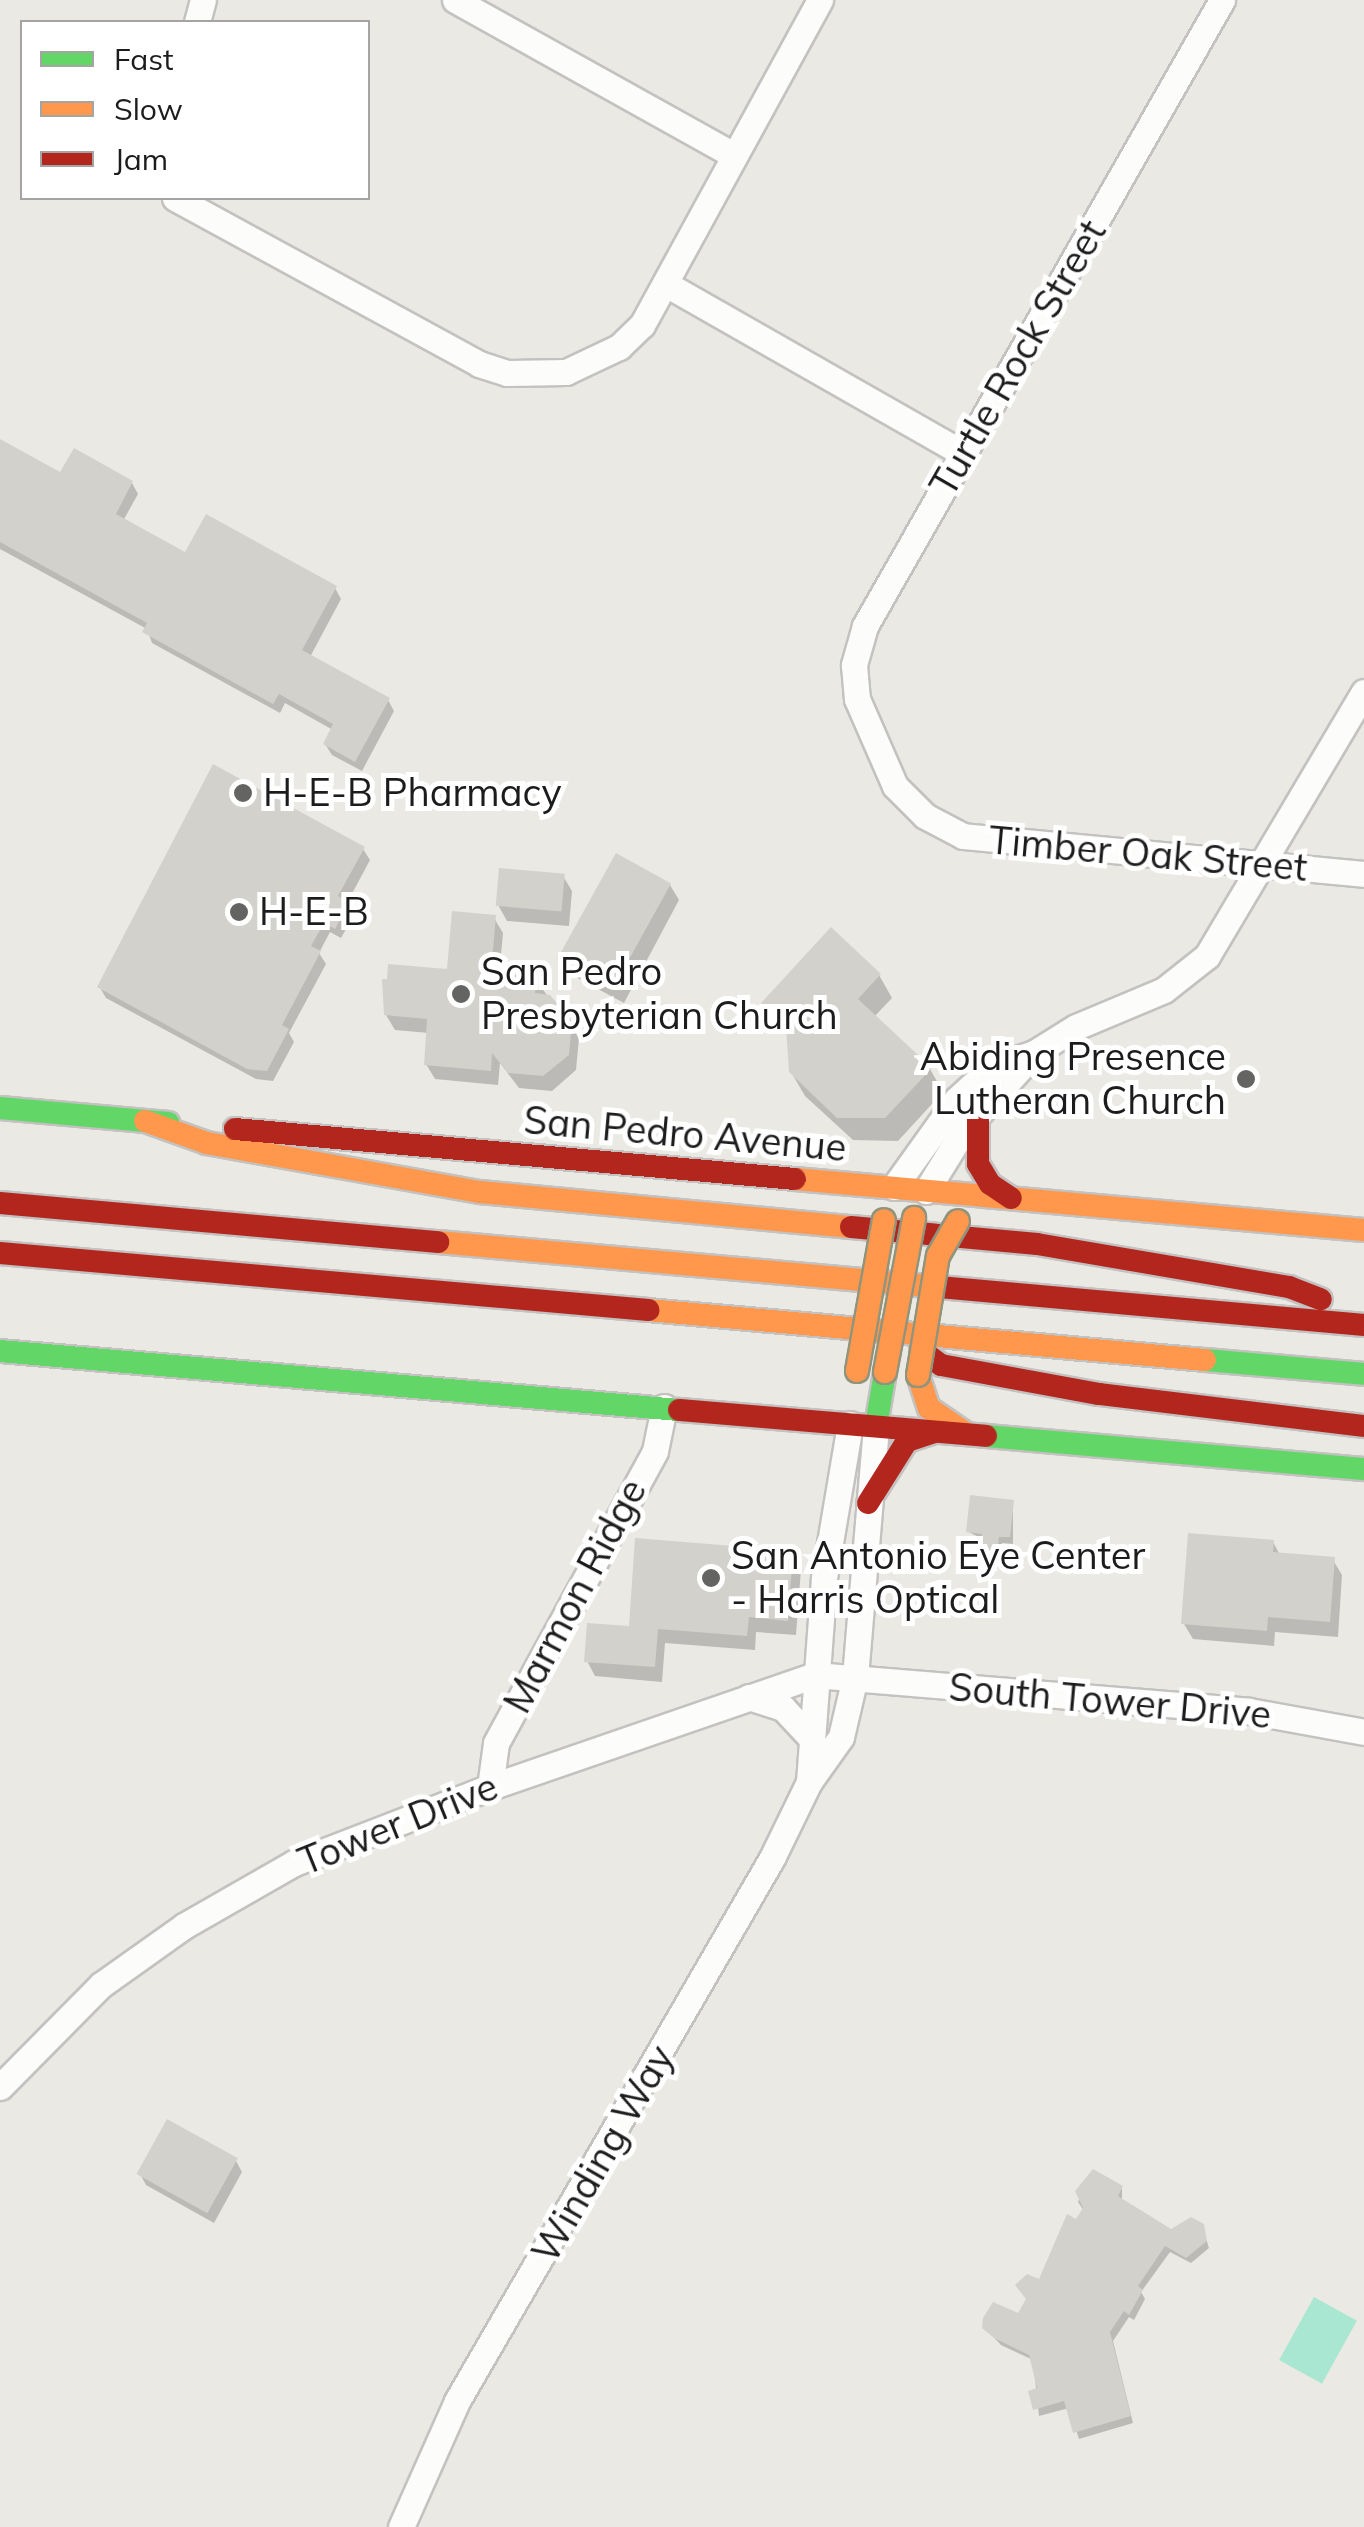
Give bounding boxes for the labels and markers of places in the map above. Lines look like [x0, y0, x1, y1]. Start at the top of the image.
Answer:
place label: H-E-B Pharmacy [263, 770, 562, 816]
marker: H-E-B Pharmacy [232, 782, 254, 804]
place label: H-E-B [259, 889, 369, 935]
marker: H-E-B [228, 901, 250, 923]
place label: San Pedro Presbyterian Church [481, 949, 838, 1038]
marker: San Pedro Presbyterian Church [450, 983, 472, 1005]
place label: Abiding Presence Lutheran Church [920, 1034, 1226, 1124]
marker: Abiding Presence Lutheran Church [1235, 1068, 1257, 1090]
place label: San Antonio Eye Center - Harris Optical [731, 1533, 1145, 1622]
marker: San Antonio Eye Center - Harris Optical [700, 1567, 722, 1589]

